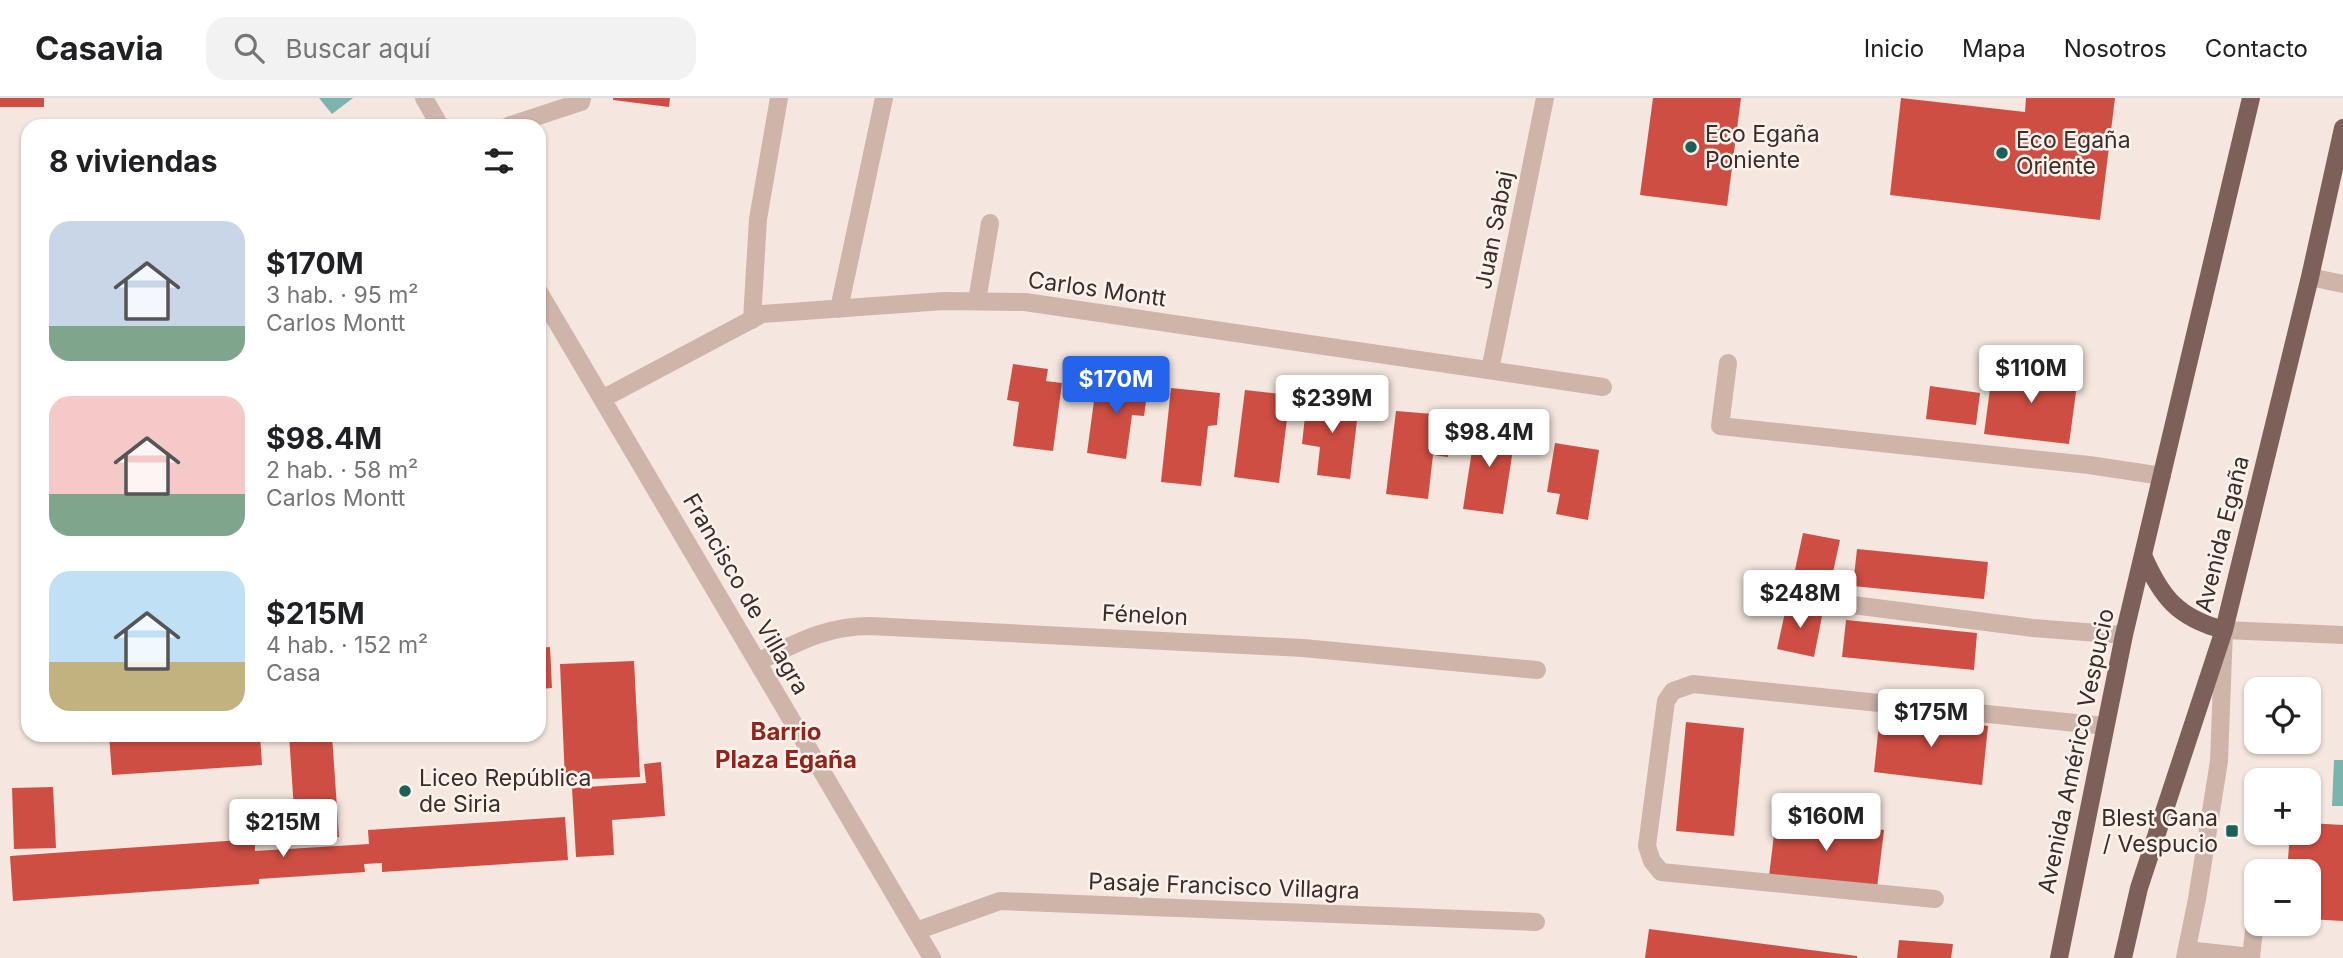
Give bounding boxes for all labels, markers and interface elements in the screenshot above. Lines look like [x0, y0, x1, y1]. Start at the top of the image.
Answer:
search box [206, 17, 696, 80]
text: Casavia [35, 28, 164, 68]
icon: search [230, 29, 268, 67]
text: Buscar aquí [286, 33, 431, 64]
text: Inicio [1864, 34, 1924, 63]
text: Mapa [1962, 34, 2026, 63]
text: Nosotros [2064, 34, 2167, 63]
text: Contacto [2205, 34, 2308, 63]
place label: Eco Egaña Poniente [1705, 120, 1820, 174]
place label: Eco Egaña Oriente [2016, 126, 2131, 180]
marker: Eco Egaña Poniente [1683, 139, 1699, 155]
icon: filters [480, 142, 518, 180]
text: 8 viviendas [49, 143, 218, 179]
marker: Eco Egaña Oriente [1994, 145, 2010, 161]
street label: Juan Sabaj [1469, 168, 1519, 292]
text: $170M [266, 245, 364, 281]
icon: home [105, 249, 189, 333]
street label: Carlos Montt [1026, 265, 1168, 313]
text: 3 hab. · 95 m² [266, 281, 419, 309]
text: Carlos Montt [266, 309, 405, 337]
pin: $110M [1982, 345, 2080, 405]
text: $110M [1995, 354, 2067, 382]
pin: $170M [1067, 356, 1165, 416]
text: $170M [1079, 365, 1153, 393]
pin: $239M [1283, 376, 1381, 435]
text: $239M [1292, 384, 1372, 412]
pin: $98.4M [1432, 410, 1546, 469]
text: $98.4M [1444, 418, 1534, 446]
text: $98.4M [266, 420, 382, 456]
icon: home [105, 424, 189, 508]
street label: Avenida Egaña [2189, 453, 2255, 615]
text: 2 hab. · 58 m² [266, 456, 418, 484]
text: Carlos Montt [266, 484, 405, 512]
street label: Francisco de Villagra [677, 489, 815, 699]
pin: $248M [1751, 570, 1849, 630]
text: $248M [1759, 579, 1841, 607]
text: $215M [266, 595, 365, 631]
icon: home [105, 599, 189, 683]
street label: Fénelon [1101, 599, 1189, 631]
street label: Avenida Américo Vespucio [2032, 606, 2120, 896]
text: 4 hab. · 152 m² [266, 631, 428, 659]
text: Casa [266, 659, 321, 687]
map controls [2244, 677, 2321, 936]
button: locate [2244, 677, 2321, 754]
pin: $175M [1882, 690, 1980, 749]
text: $175M [1894, 698, 1968, 726]
district label: Barrio Plaza Egaña [715, 717, 857, 774]
place label: Liceo República de Siria [419, 764, 591, 818]
button: + [2244, 768, 2321, 845]
marker: Liceo República de Siria [397, 783, 413, 799]
pin: $160M [1777, 794, 1875, 853]
pin: $215M [234, 800, 332, 859]
text: $160M [1788, 802, 1864, 830]
place label: Blest Gana / Vespucio [2101, 804, 2218, 858]
text: $215M [245, 808, 321, 836]
marker: Blest Gana / Vespucio [2224, 823, 2240, 839]
button: − [2244, 859, 2321, 936]
street label: Pasaje Francisco Villagra [1088, 867, 1360, 905]

